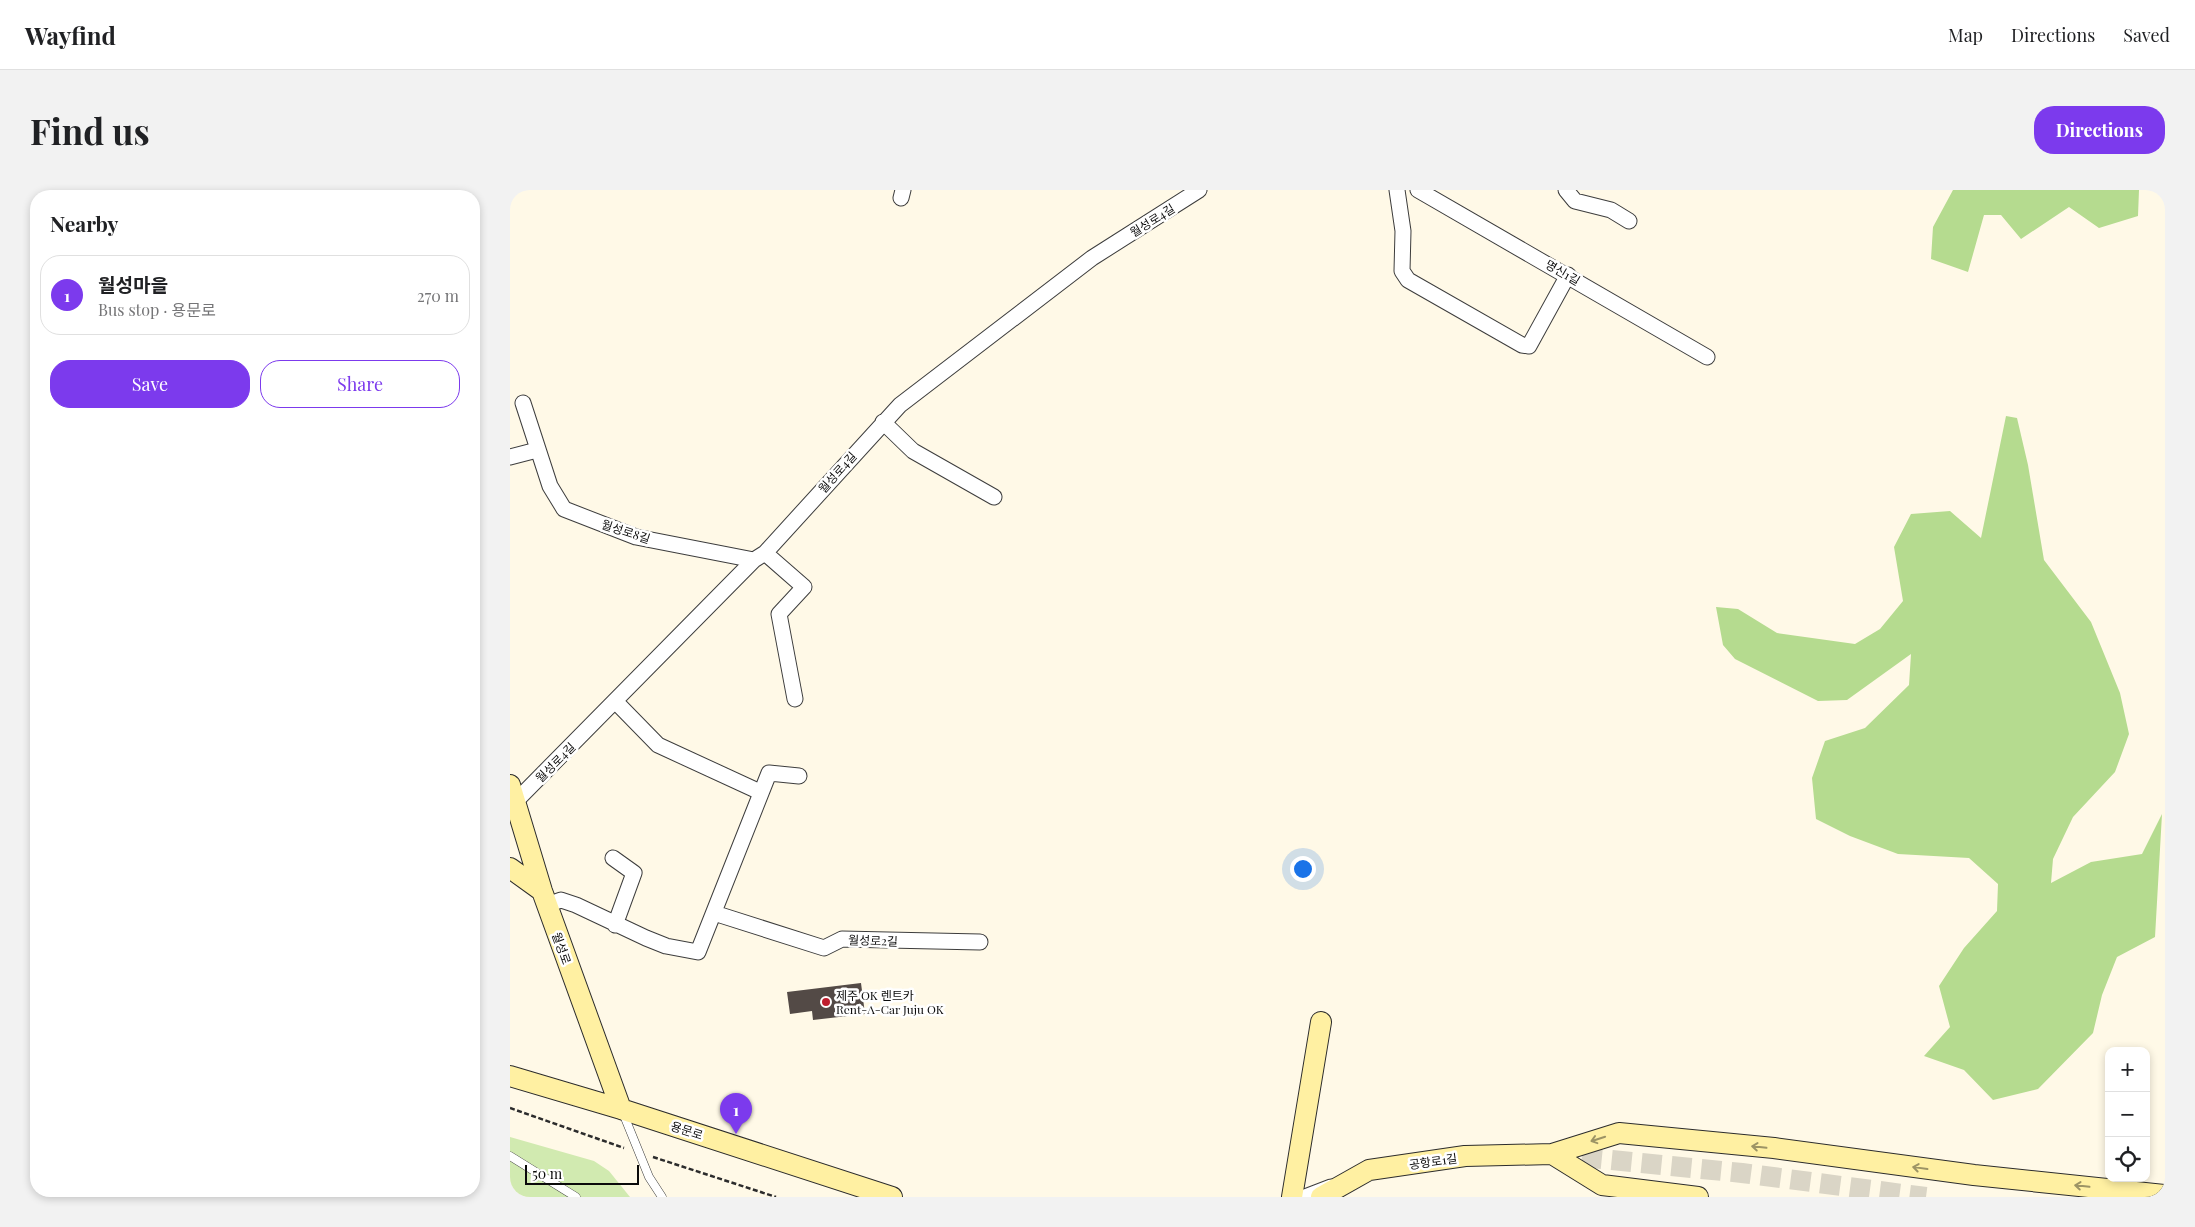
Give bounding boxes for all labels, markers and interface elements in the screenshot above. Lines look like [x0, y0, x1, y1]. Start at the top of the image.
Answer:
text: Wayfind [25, 19, 116, 51]
text: Map [1948, 23, 1983, 47]
text: Directions [2011, 23, 2095, 47]
text: Saved [2123, 23, 2170, 47]
button: Directions [2034, 106, 2165, 154]
text: Find us [30, 107, 150, 154]
street label: 월성로4길 [1127, 200, 1177, 240]
text: Nearby [50, 209, 119, 237]
street label: 명신1길 [1543, 256, 1583, 288]
text: 월성마을 [98, 271, 168, 297]
text: 1 [64, 285, 70, 306]
text: 270 m [417, 285, 459, 306]
text: Bus stop · 용문로 [98, 299, 216, 320]
button: Save [50, 360, 250, 408]
button: Share [260, 360, 460, 408]
street label: 월성로4길 [814, 448, 860, 496]
street label: 월성로8길 [600, 516, 652, 546]
street label: 월성로4길 [532, 739, 578, 785]
your location [1290, 856, 1316, 882]
street label: 월성로 [549, 930, 575, 966]
street label: 월성로2길 [848, 931, 898, 949]
place label: 제주 OK 렌트카 Rent-A-Car Juju OK [836, 987, 944, 1017]
marker: 제주 OK 렌트카 Rent-A-Car Juju OK [820, 996, 832, 1008]
map controls [2105, 1047, 2150, 1182]
button: + [2105, 1047, 2150, 1092]
button: − [2105, 1092, 2150, 1137]
pin: 1 [720, 1093, 752, 1134]
street label: 용문로 [669, 1117, 705, 1143]
one-way arrow [1591, 1135, 1607, 1145]
button: locate [2105, 1137, 2150, 1182]
one-way arrow [1751, 1142, 1767, 1152]
street label: 공항로1길 [1408, 1150, 1458, 1172]
scale bar [525, 1162, 639, 1185]
one-way arrow [1913, 1163, 1929, 1173]
text: 50 m [532, 1164, 562, 1183]
one-way arrow [2074, 1181, 2090, 1191]

